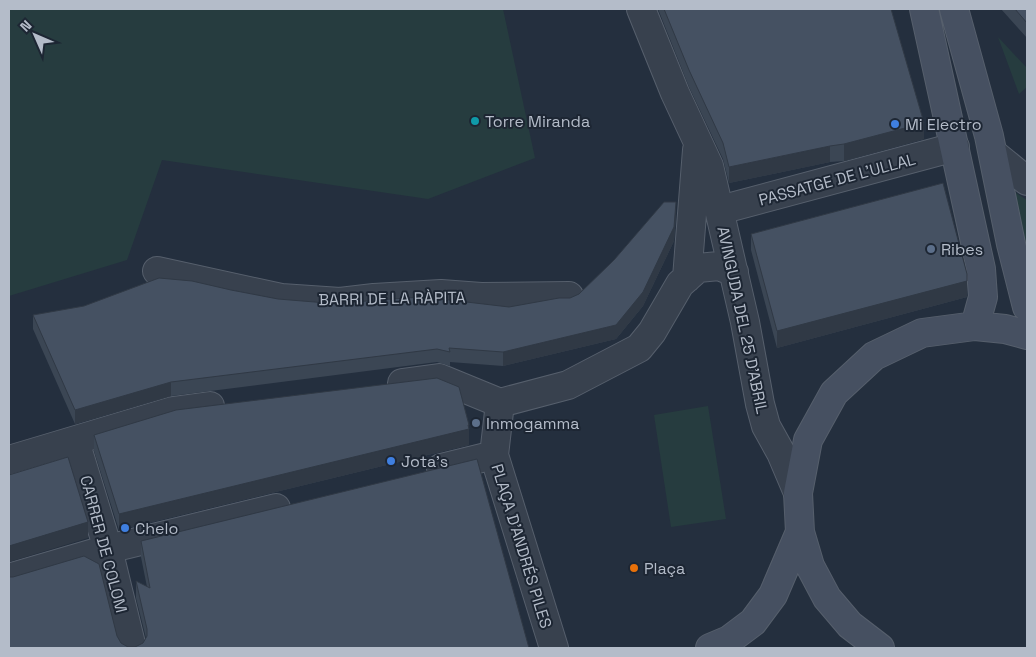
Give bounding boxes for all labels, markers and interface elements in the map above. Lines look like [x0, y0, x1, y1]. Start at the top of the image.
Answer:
north arrow [10, 10, 60, 60]
text: N [16, 16, 35, 35]
place label: Torre Miranda [485, 111, 590, 132]
place label: Mi Electro [905, 114, 982, 135]
marker: Torre Miranda [469, 115, 481, 127]
marker: Mi Electro [889, 118, 901, 130]
street label: PASSATGE DE L'ULLAL [756, 148, 918, 211]
street label: AVINGUDA DEL 25 D'ABRIL [712, 224, 773, 416]
place label: Ribes [941, 239, 983, 260]
marker: Ribes [925, 243, 937, 255]
street label: BARRI DE LA RÀPITA [318, 287, 466, 310]
place label: Inmogamma [486, 413, 580, 434]
marker: Inmogamma [470, 417, 482, 429]
place label: Jota's [401, 451, 448, 472]
marker: Jota's [385, 455, 397, 467]
street label: PLAÇA D'ANDRÉS PILES [486, 461, 557, 631]
street label: CARRER DE COLOM [75, 473, 132, 615]
place label: Chelo [135, 518, 178, 539]
marker: Chelo [119, 522, 131, 534]
place label: Plaça [644, 558, 685, 579]
marker: Plaça [628, 562, 640, 574]

